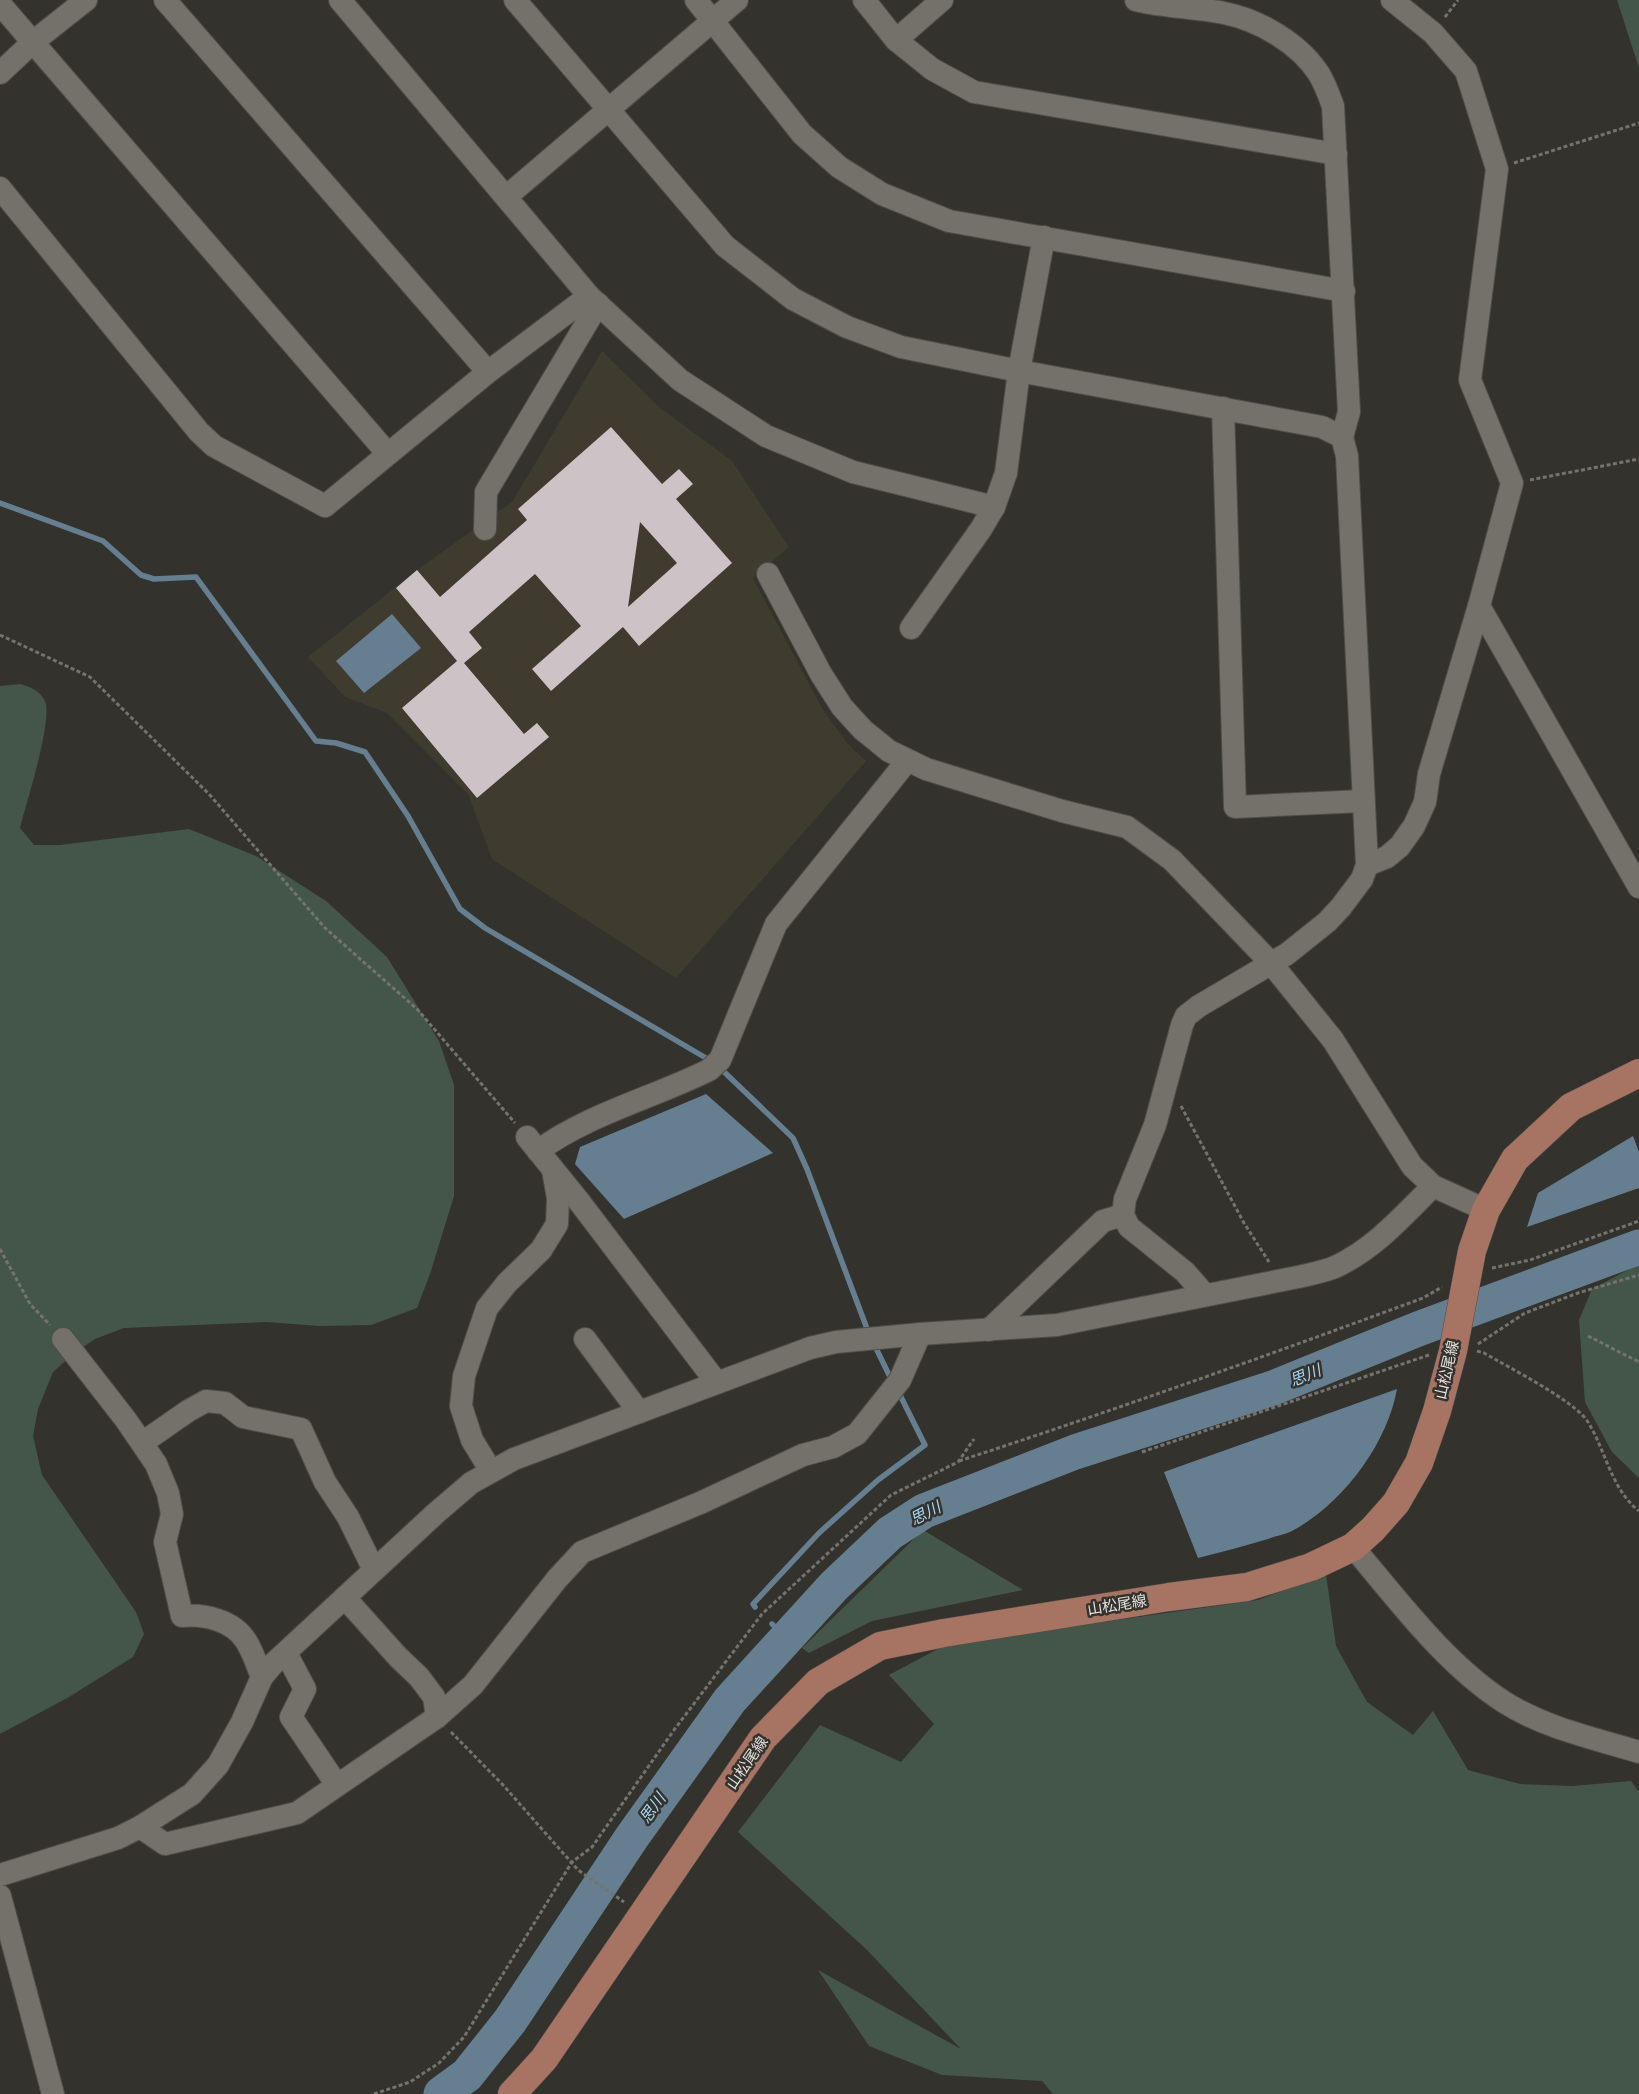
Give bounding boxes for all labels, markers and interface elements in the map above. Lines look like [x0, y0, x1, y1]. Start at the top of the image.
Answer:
street label: 山松尾線 [1430, 1338, 1465, 1402]
water label: 思川 [1286, 1358, 1327, 1393]
water label: 思川 [906, 1495, 947, 1532]
street label: 山松尾線 [1086, 1589, 1149, 1622]
street label: 山松尾線 [721, 1732, 774, 1794]
water label: 思川 [634, 1787, 673, 1829]

